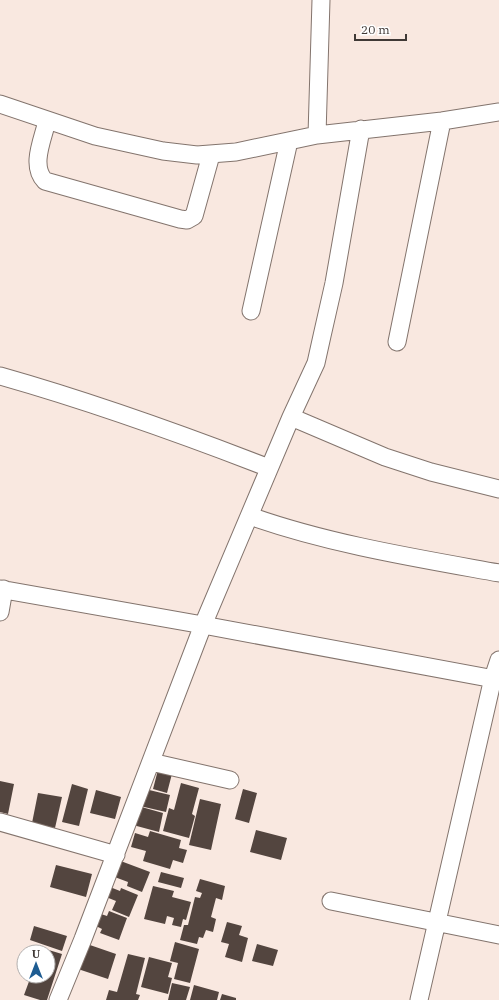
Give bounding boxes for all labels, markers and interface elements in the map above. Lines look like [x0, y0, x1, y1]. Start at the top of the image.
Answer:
scale bar [355, 16, 406, 42]
text: 20 m [361, 22, 390, 37]
north arrow [16, 944, 56, 984]
text: U [32, 947, 41, 961]

